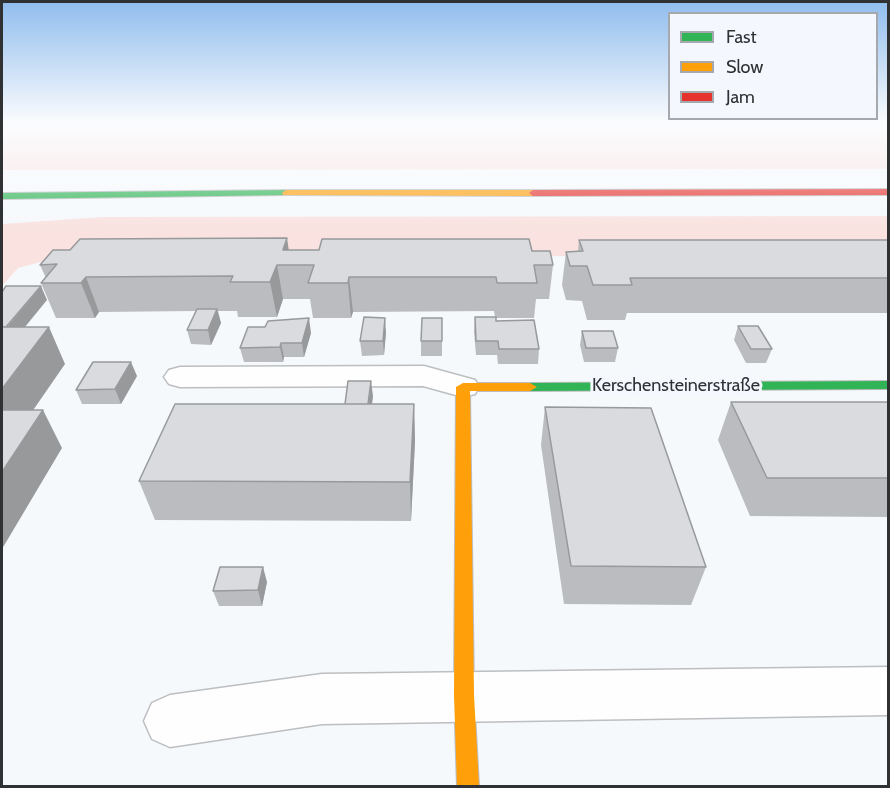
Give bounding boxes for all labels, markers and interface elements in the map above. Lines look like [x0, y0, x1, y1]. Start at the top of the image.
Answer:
legend [668, 12, 878, 120]
text: Fast [726, 26, 757, 48]
text: Slow [726, 56, 763, 78]
text: Jam [726, 86, 755, 108]
street label: Kerschensteinerstraße [592, 375, 760, 397]

